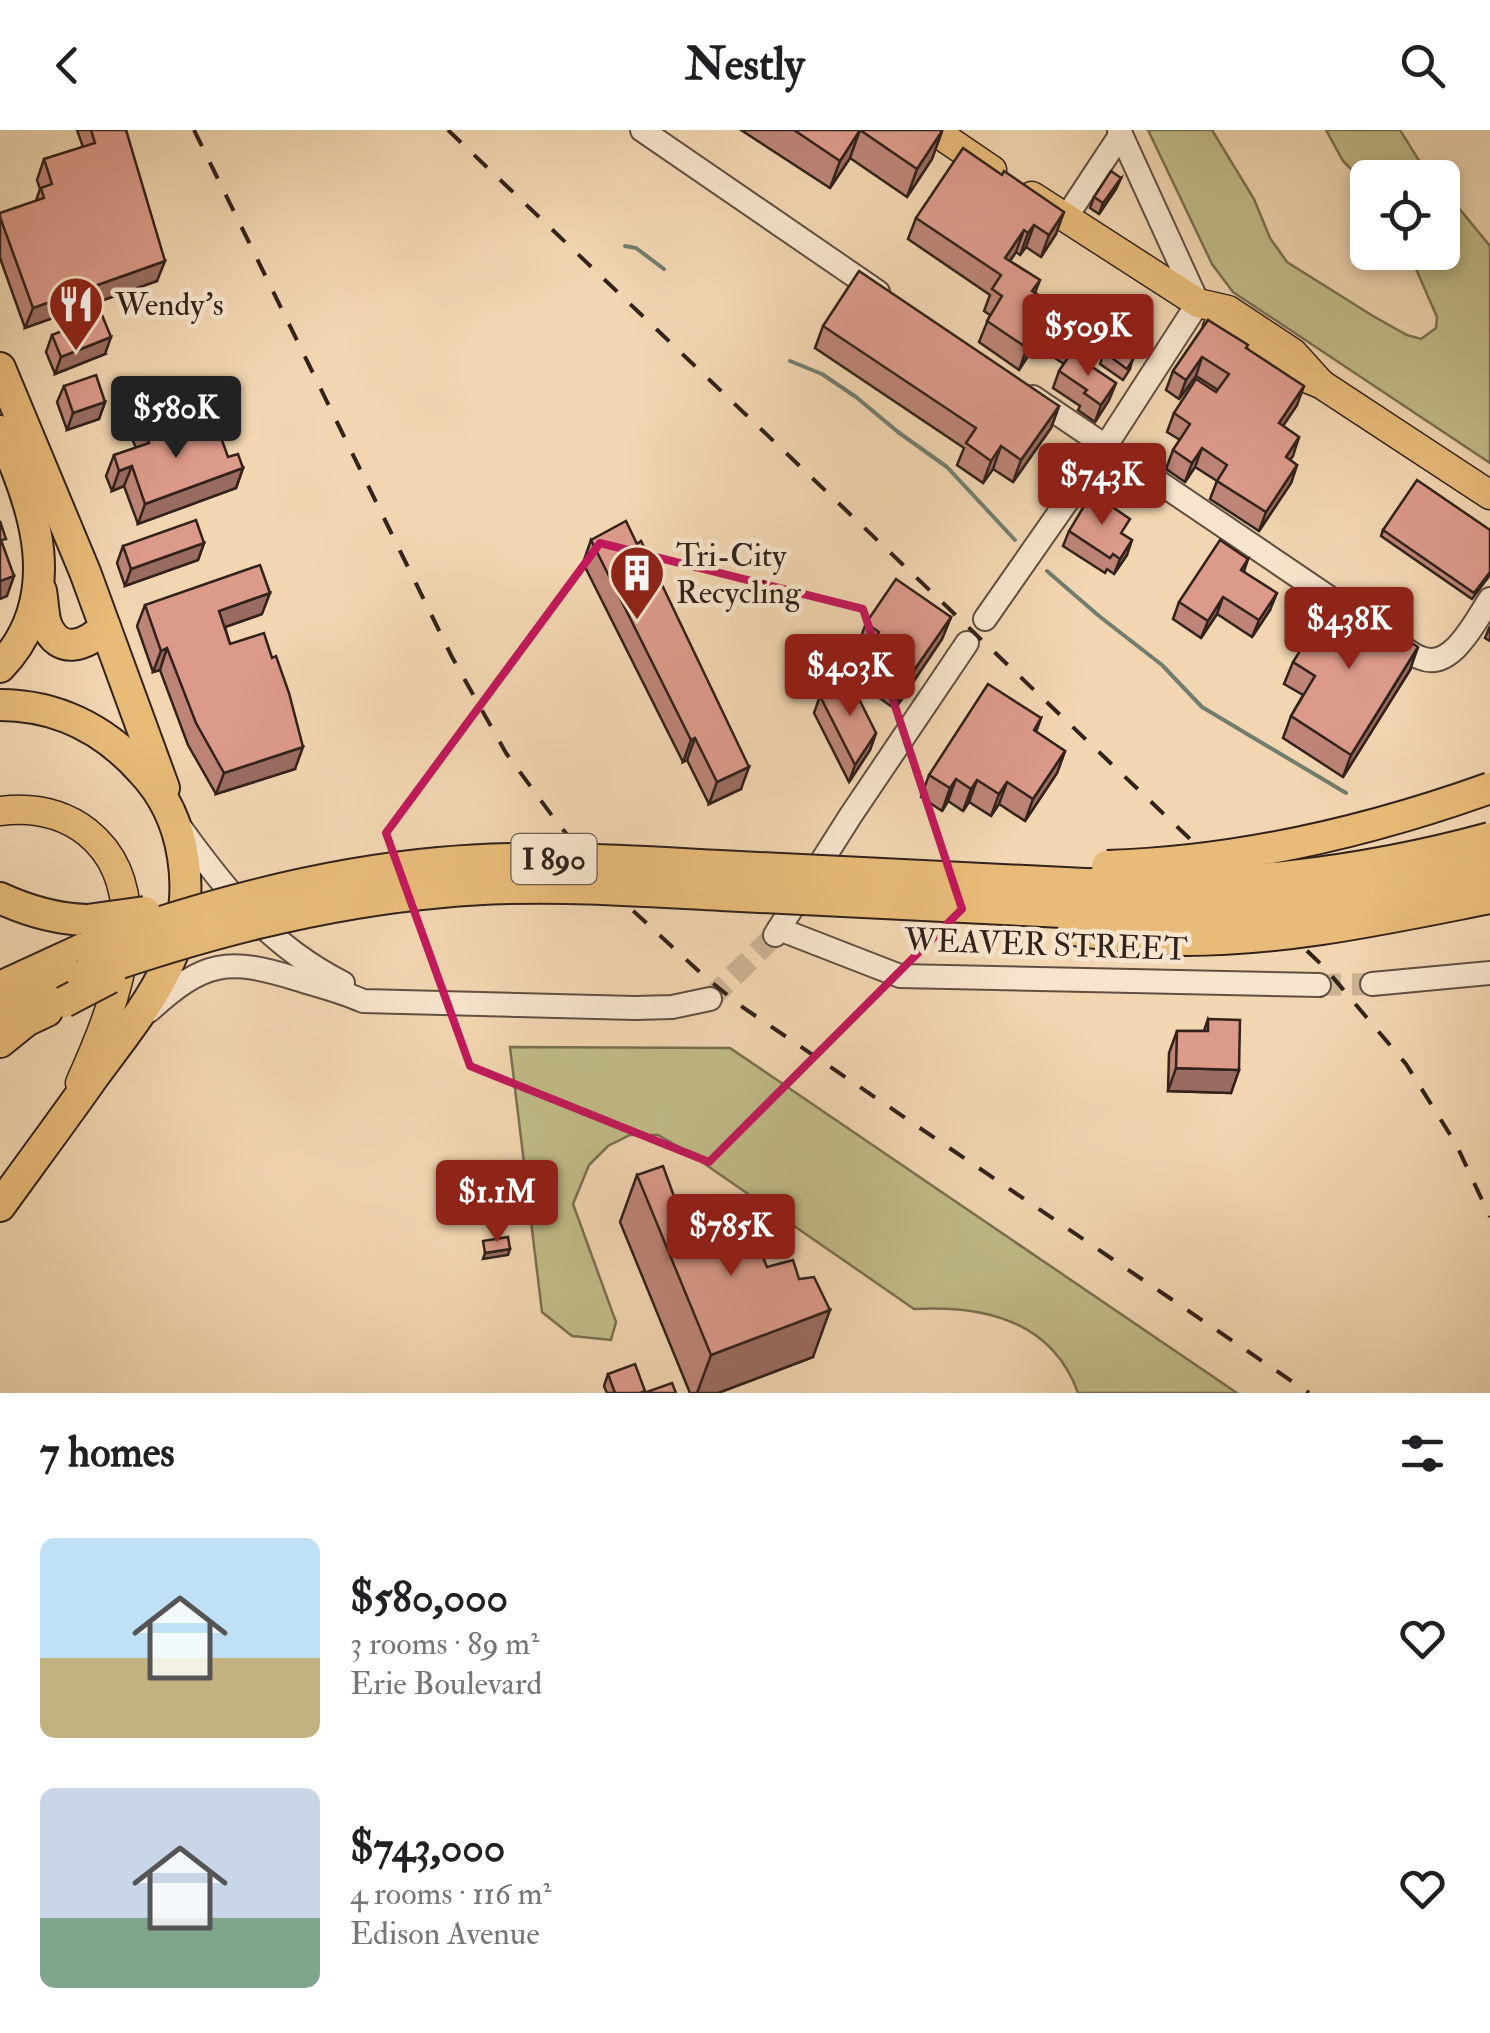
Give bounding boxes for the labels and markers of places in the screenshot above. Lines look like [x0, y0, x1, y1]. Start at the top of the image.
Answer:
restaurant icon: Wendy's [46, 274, 106, 353]
place label: Wendy's [114, 285, 224, 325]
pin: $509K [1018, 294, 1158, 379]
pin: $580K [106, 376, 246, 461]
pin: $743K [1032, 443, 1172, 528]
place label: Tri-City Recycling [676, 536, 802, 613]
building icon: Tri-City Recycling [607, 543, 667, 622]
pin: $438K [1279, 587, 1419, 672]
pin: $403K [780, 634, 920, 719]
pin: $1.1M [427, 1160, 567, 1245]
pin: $785K [661, 1194, 801, 1279]

